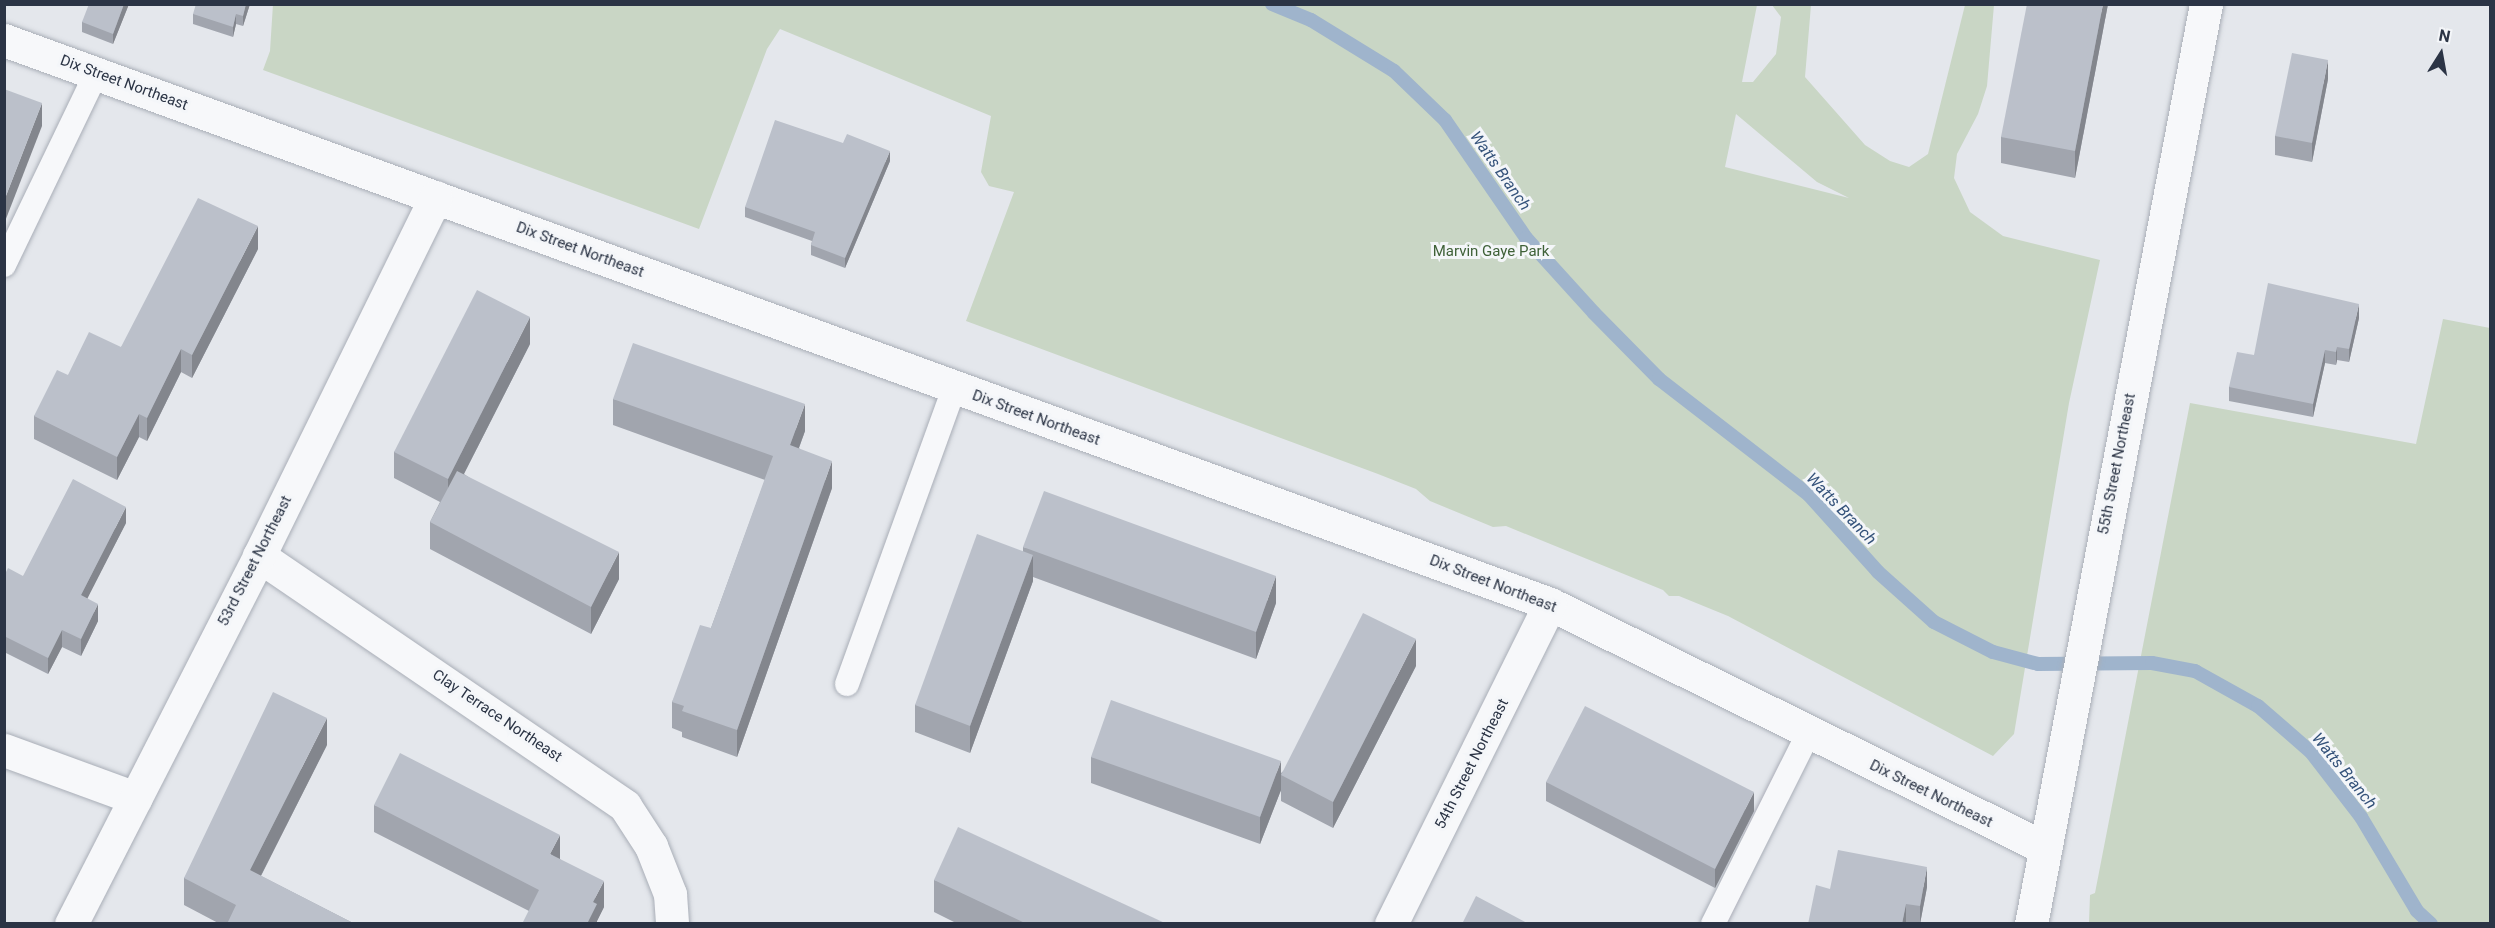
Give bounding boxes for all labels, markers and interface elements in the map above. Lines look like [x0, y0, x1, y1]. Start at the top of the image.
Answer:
north arrow [2411, 24, 2471, 84]
text: N [2437, 25, 2452, 46]
street label: Dix Street Northeast [58, 52, 190, 114]
water label: Watts Branch [1466, 128, 1534, 214]
street label: Dix Street Northeast [514, 219, 646, 281]
park label: Marvin Gaye Park [1433, 243, 1549, 261]
street label: Dix Street Northeast [970, 387, 1102, 449]
street label: 55th Street Northeast [2094, 392, 2140, 536]
water label: Watts Branch [1802, 469, 1880, 549]
street label: 53rd Street Northeast [214, 493, 296, 629]
street label: Dix Street Northeast [1427, 551, 1559, 617]
street label: Clay Terrace Northeast [429, 666, 565, 766]
street label: 54th Street Northeast [1431, 696, 1513, 832]
water label: Watts Branch [2307, 729, 2381, 813]
street label: Dix Street Northeast [1867, 756, 1995, 832]

